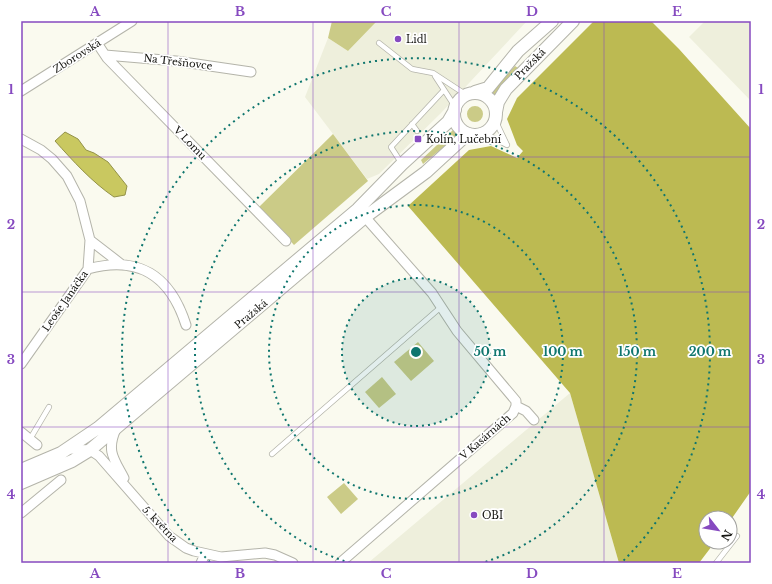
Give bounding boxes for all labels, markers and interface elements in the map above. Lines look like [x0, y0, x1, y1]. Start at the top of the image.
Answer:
text: A [89, 3, 101, 20]
text: B [235, 3, 245, 20]
text: C [381, 3, 392, 20]
text: D [526, 3, 538, 20]
text: E [672, 3, 682, 20]
place label: Lidl [406, 33, 427, 46]
marker: Lidl [393, 34, 403, 44]
street label: Zborovská [51, 36, 104, 76]
street label: Pražská [512, 45, 549, 82]
street label: Na Třešňovce [143, 51, 213, 73]
text: 1 [8, 81, 14, 98]
text: 1 [758, 81, 764, 98]
street label: V Lomu [170, 123, 209, 163]
place label: Kolín, Lučební [426, 133, 502, 146]
marker: Kolín, Lučební [413, 134, 423, 144]
text: 2 [7, 216, 15, 233]
text: 2 [757, 216, 765, 233]
street label: Leoše Janáčka [39, 268, 91, 334]
street label: Pražská [232, 296, 270, 332]
text: 50 m [474, 344, 507, 359]
text: 100 m [543, 344, 584, 359]
text: 150 m [618, 344, 657, 359]
text: 200 m [689, 344, 732, 359]
centre of rings [409, 345, 423, 359]
text: 3 [7, 351, 15, 368]
text: 3 [757, 351, 765, 368]
street label: V Kasárnách [456, 411, 513, 463]
text: 4 [7, 486, 16, 503]
text: 4 [757, 486, 766, 503]
street label: 5. května [140, 503, 181, 545]
place label: OBI [482, 509, 503, 522]
marker: OBI [469, 510, 479, 520]
north arrow [698, 510, 738, 550]
text: N [718, 527, 735, 544]
text: A [89, 565, 101, 582]
text: B [235, 565, 245, 582]
text: C [381, 565, 392, 582]
text: D [526, 565, 538, 582]
text: E [672, 565, 682, 582]

